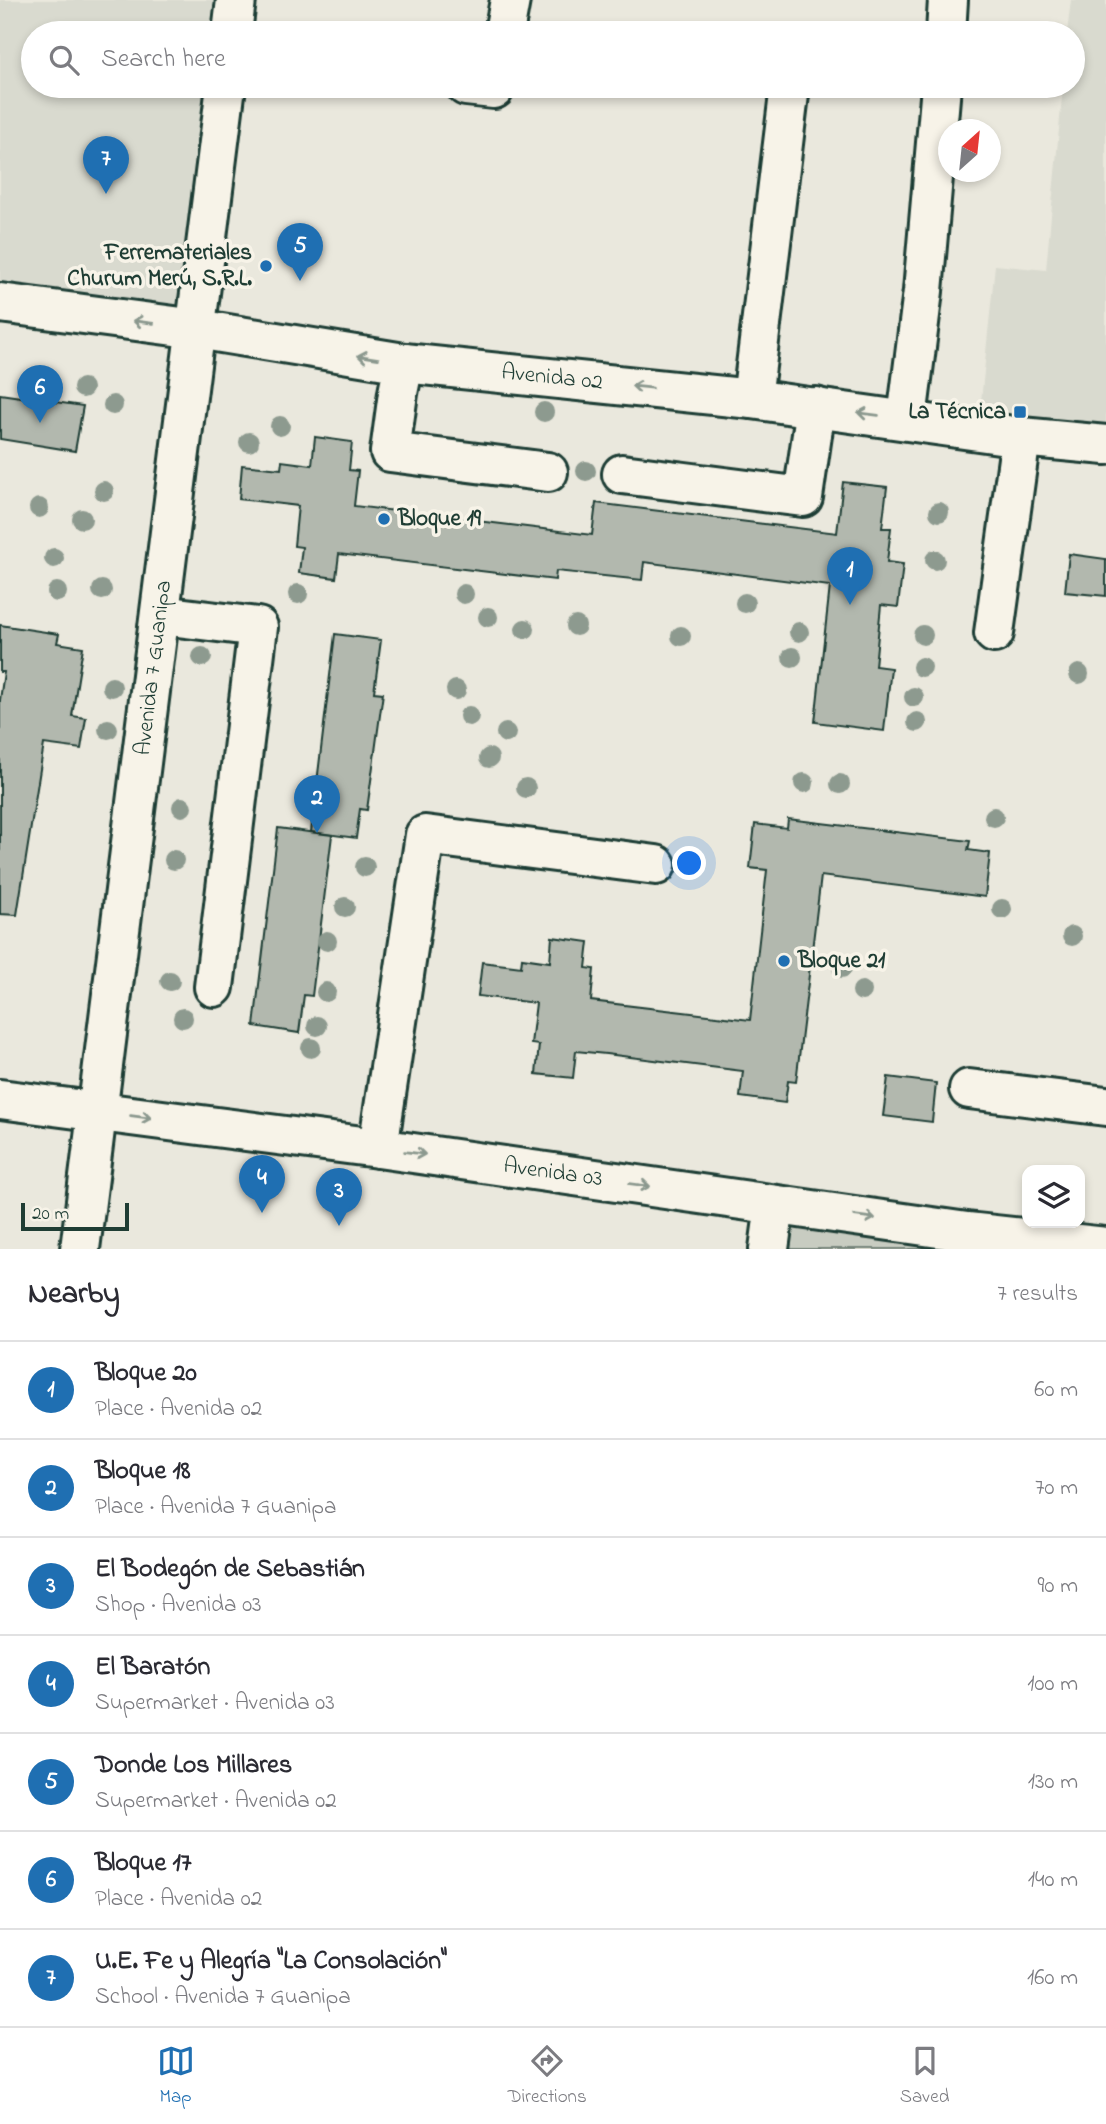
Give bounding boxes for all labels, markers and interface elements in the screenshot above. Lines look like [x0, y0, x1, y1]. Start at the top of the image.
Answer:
search box [21, 21, 1085, 98]
icon: search [45, 41, 83, 79]
text: Search here [101, 41, 226, 79]
north arrow [938, 119, 1001, 182]
pin: 7 [83, 136, 129, 194]
pin: 5 [277, 223, 323, 281]
place label: Ferremateriales Churum Merú, S.R.L. [67, 237, 252, 296]
marker: Ferremateriales Churum Merú, S.R.L. [258, 258, 274, 274]
one-way arrow [132, 315, 155, 328]
one-way arrow [357, 350, 380, 363]
street label: Avenida 02 [500, 356, 604, 400]
pin: 6 [17, 365, 63, 423]
one-way arrow [632, 381, 654, 394]
place label: La Técnica [908, 396, 1006, 429]
marker: La Técnica [1012, 404, 1028, 420]
one-way arrow [857, 408, 880, 421]
place label: Bloque 19 [397, 503, 482, 536]
marker: Bloque 19 [376, 511, 392, 527]
pin: 1 [827, 547, 873, 605]
street label: Avenida 7 Guanipa [127, 579, 181, 757]
pin: 2 [294, 775, 340, 833]
your location [672, 846, 706, 880]
place label: Bloque 21 [797, 945, 886, 978]
marker: Bloque 21 [776, 953, 792, 969]
one-way arrow [129, 1111, 151, 1124]
one-way arrow [403, 1147, 426, 1160]
street label: Avenida 03 [501, 1150, 605, 1196]
pin: 4 [239, 1155, 285, 1213]
map controls [1022, 1165, 1085, 1228]
button: layers [1022, 1165, 1085, 1228]
pin: 3 [316, 1168, 362, 1226]
one-way arrow [628, 1179, 651, 1192]
scale bar [21, 1200, 130, 1232]
text: 20 m [32, 1201, 69, 1228]
one-way arrow [853, 1211, 876, 1224]
text: Nearby [28, 1273, 120, 1317]
text: 7 results [997, 1278, 1078, 1311]
text: Bloque 20 [95, 1355, 197, 1393]
text: 1 [47, 1374, 55, 1407]
text: 60 m [1034, 1374, 1078, 1407]
text: Place · Avenida 02 [95, 1393, 262, 1426]
text: Bloque 18 [95, 1453, 191, 1491]
text: 2 [45, 1472, 57, 1505]
text: 70 m [1035, 1472, 1078, 1505]
text: Place · Avenida 7 Guanipa [95, 1491, 336, 1524]
text: El Bodegón de Sebastián [95, 1551, 365, 1589]
text: 3 [46, 1570, 56, 1603]
text: 90 m [1038, 1570, 1078, 1603]
text: Shop · Avenida 03 [95, 1589, 262, 1622]
text: El Baratón [95, 1649, 210, 1687]
text: 4 [46, 1668, 56, 1701]
text: 100 m [1027, 1668, 1078, 1701]
text: Supermarket · Avenida 03 [95, 1687, 335, 1720]
text: Donde Los Millares [95, 1747, 292, 1785]
text: 5 [44, 1766, 58, 1799]
text: 130 m [1028, 1766, 1078, 1799]
text: Supermarket · Avenida 02 [95, 1785, 337, 1818]
text: Bloque 17 [95, 1845, 192, 1883]
text: 6 [46, 1864, 56, 1897]
text: 140 m [1028, 1864, 1078, 1897]
text: Place · Avenida 02 [95, 1883, 262, 1916]
text: U.E. Fe y Alegría "La Consolación" [95, 1943, 447, 1981]
text: 7 [46, 1962, 56, 1995]
text: 160 m [1027, 1962, 1078, 1995]
text: School · Avenida 7 Guanipa [95, 1981, 351, 2014]
tab: Map [157, 2042, 195, 2111]
tab: Directions [508, 2042, 587, 2111]
tab: Saved [900, 2042, 949, 2111]

